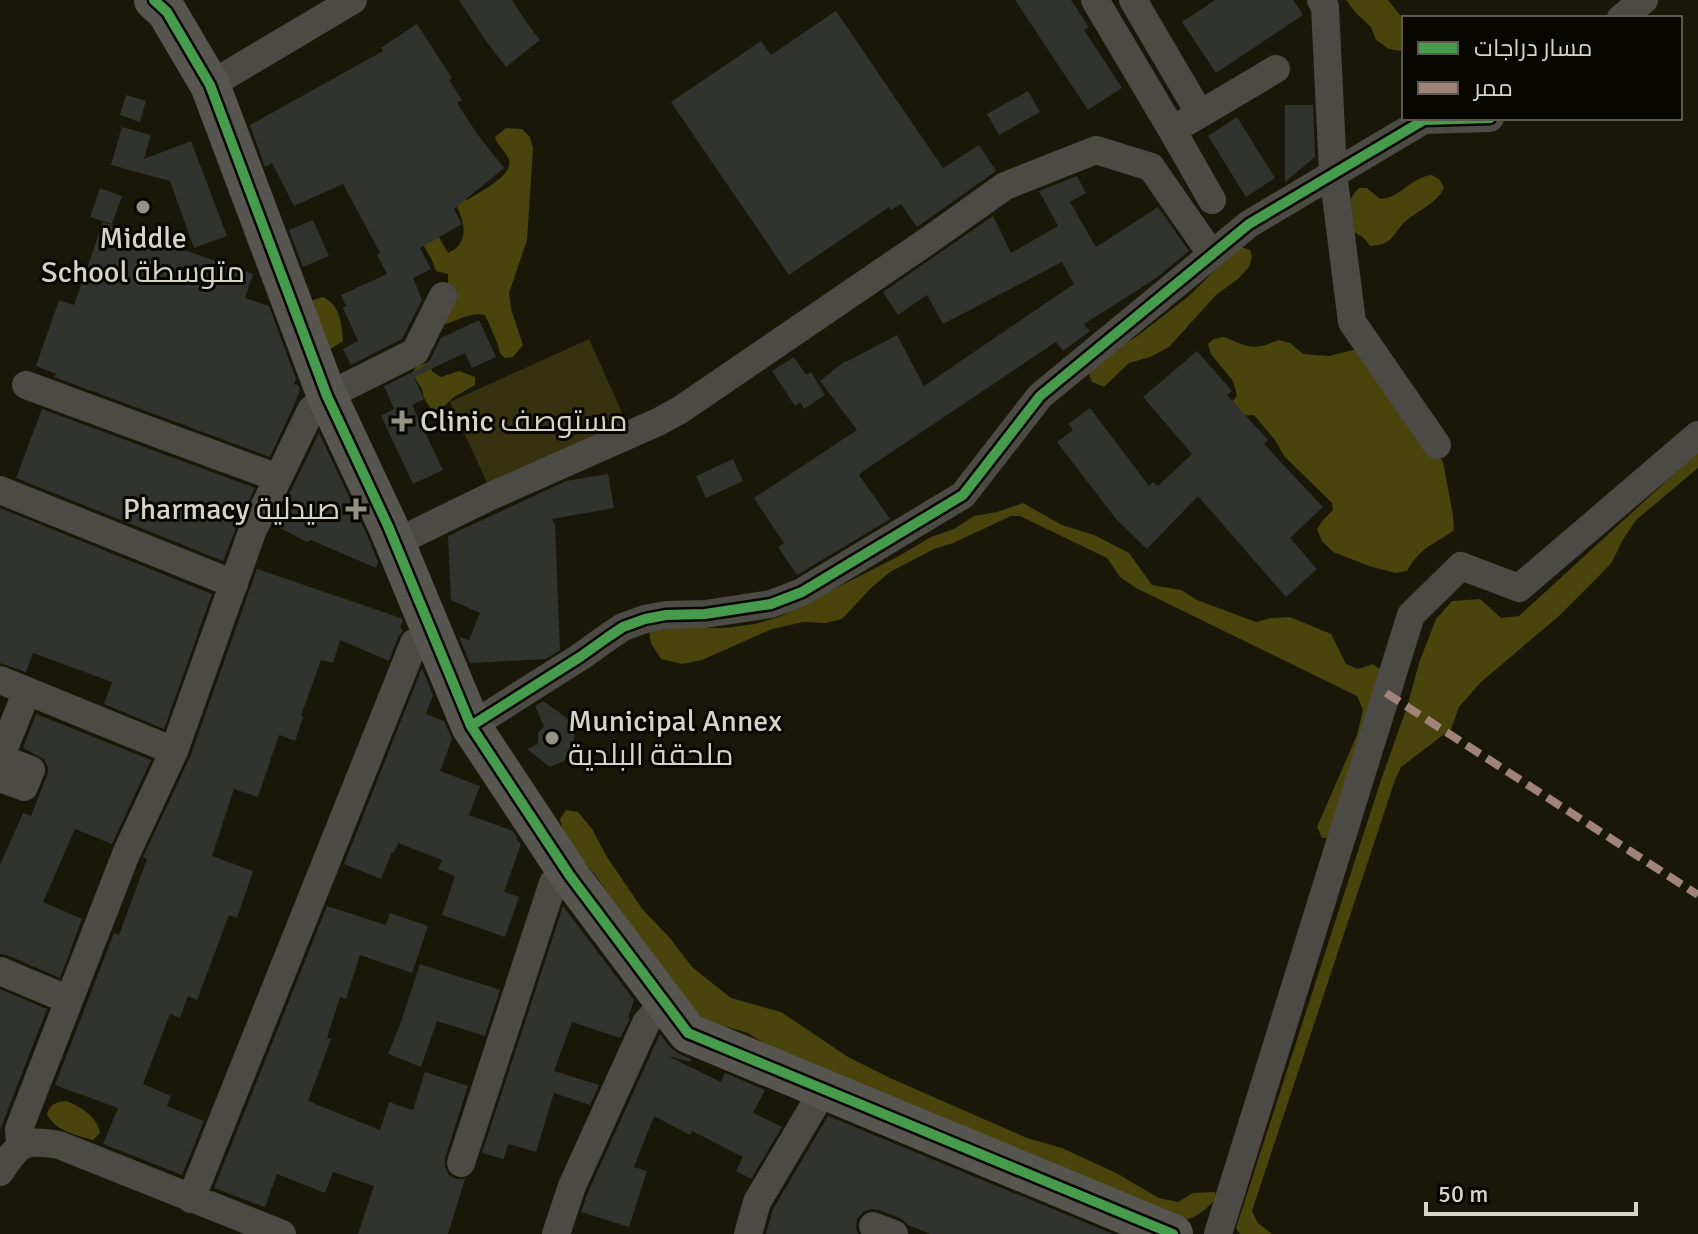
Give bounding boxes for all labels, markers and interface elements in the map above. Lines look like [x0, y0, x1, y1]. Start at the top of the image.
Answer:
legend [1402, 16, 1682, 120]
text: مسار دراجات [1474, 33, 1592, 63]
text: ممر [1472, 73, 1513, 103]
marker: Middle School متوسطة [134, 198, 152, 216]
place label: Middle School متوسطة [41, 220, 245, 291]
place label: Clinic مستوصف [420, 403, 628, 440]
marker: Clinic مستوصف [391, 410, 413, 432]
place label: Pharmacy صيدلية [123, 491, 340, 528]
marker: Pharmacy صيدلية [347, 500, 365, 518]
place label: Municipal Annex ملحقة البلدية [568, 703, 782, 774]
marker: Municipal Annex ملحقة البلدية [543, 729, 561, 747]
scale bar [1426, 1166, 1636, 1216]
text: 50 m [1438, 1179, 1488, 1209]

